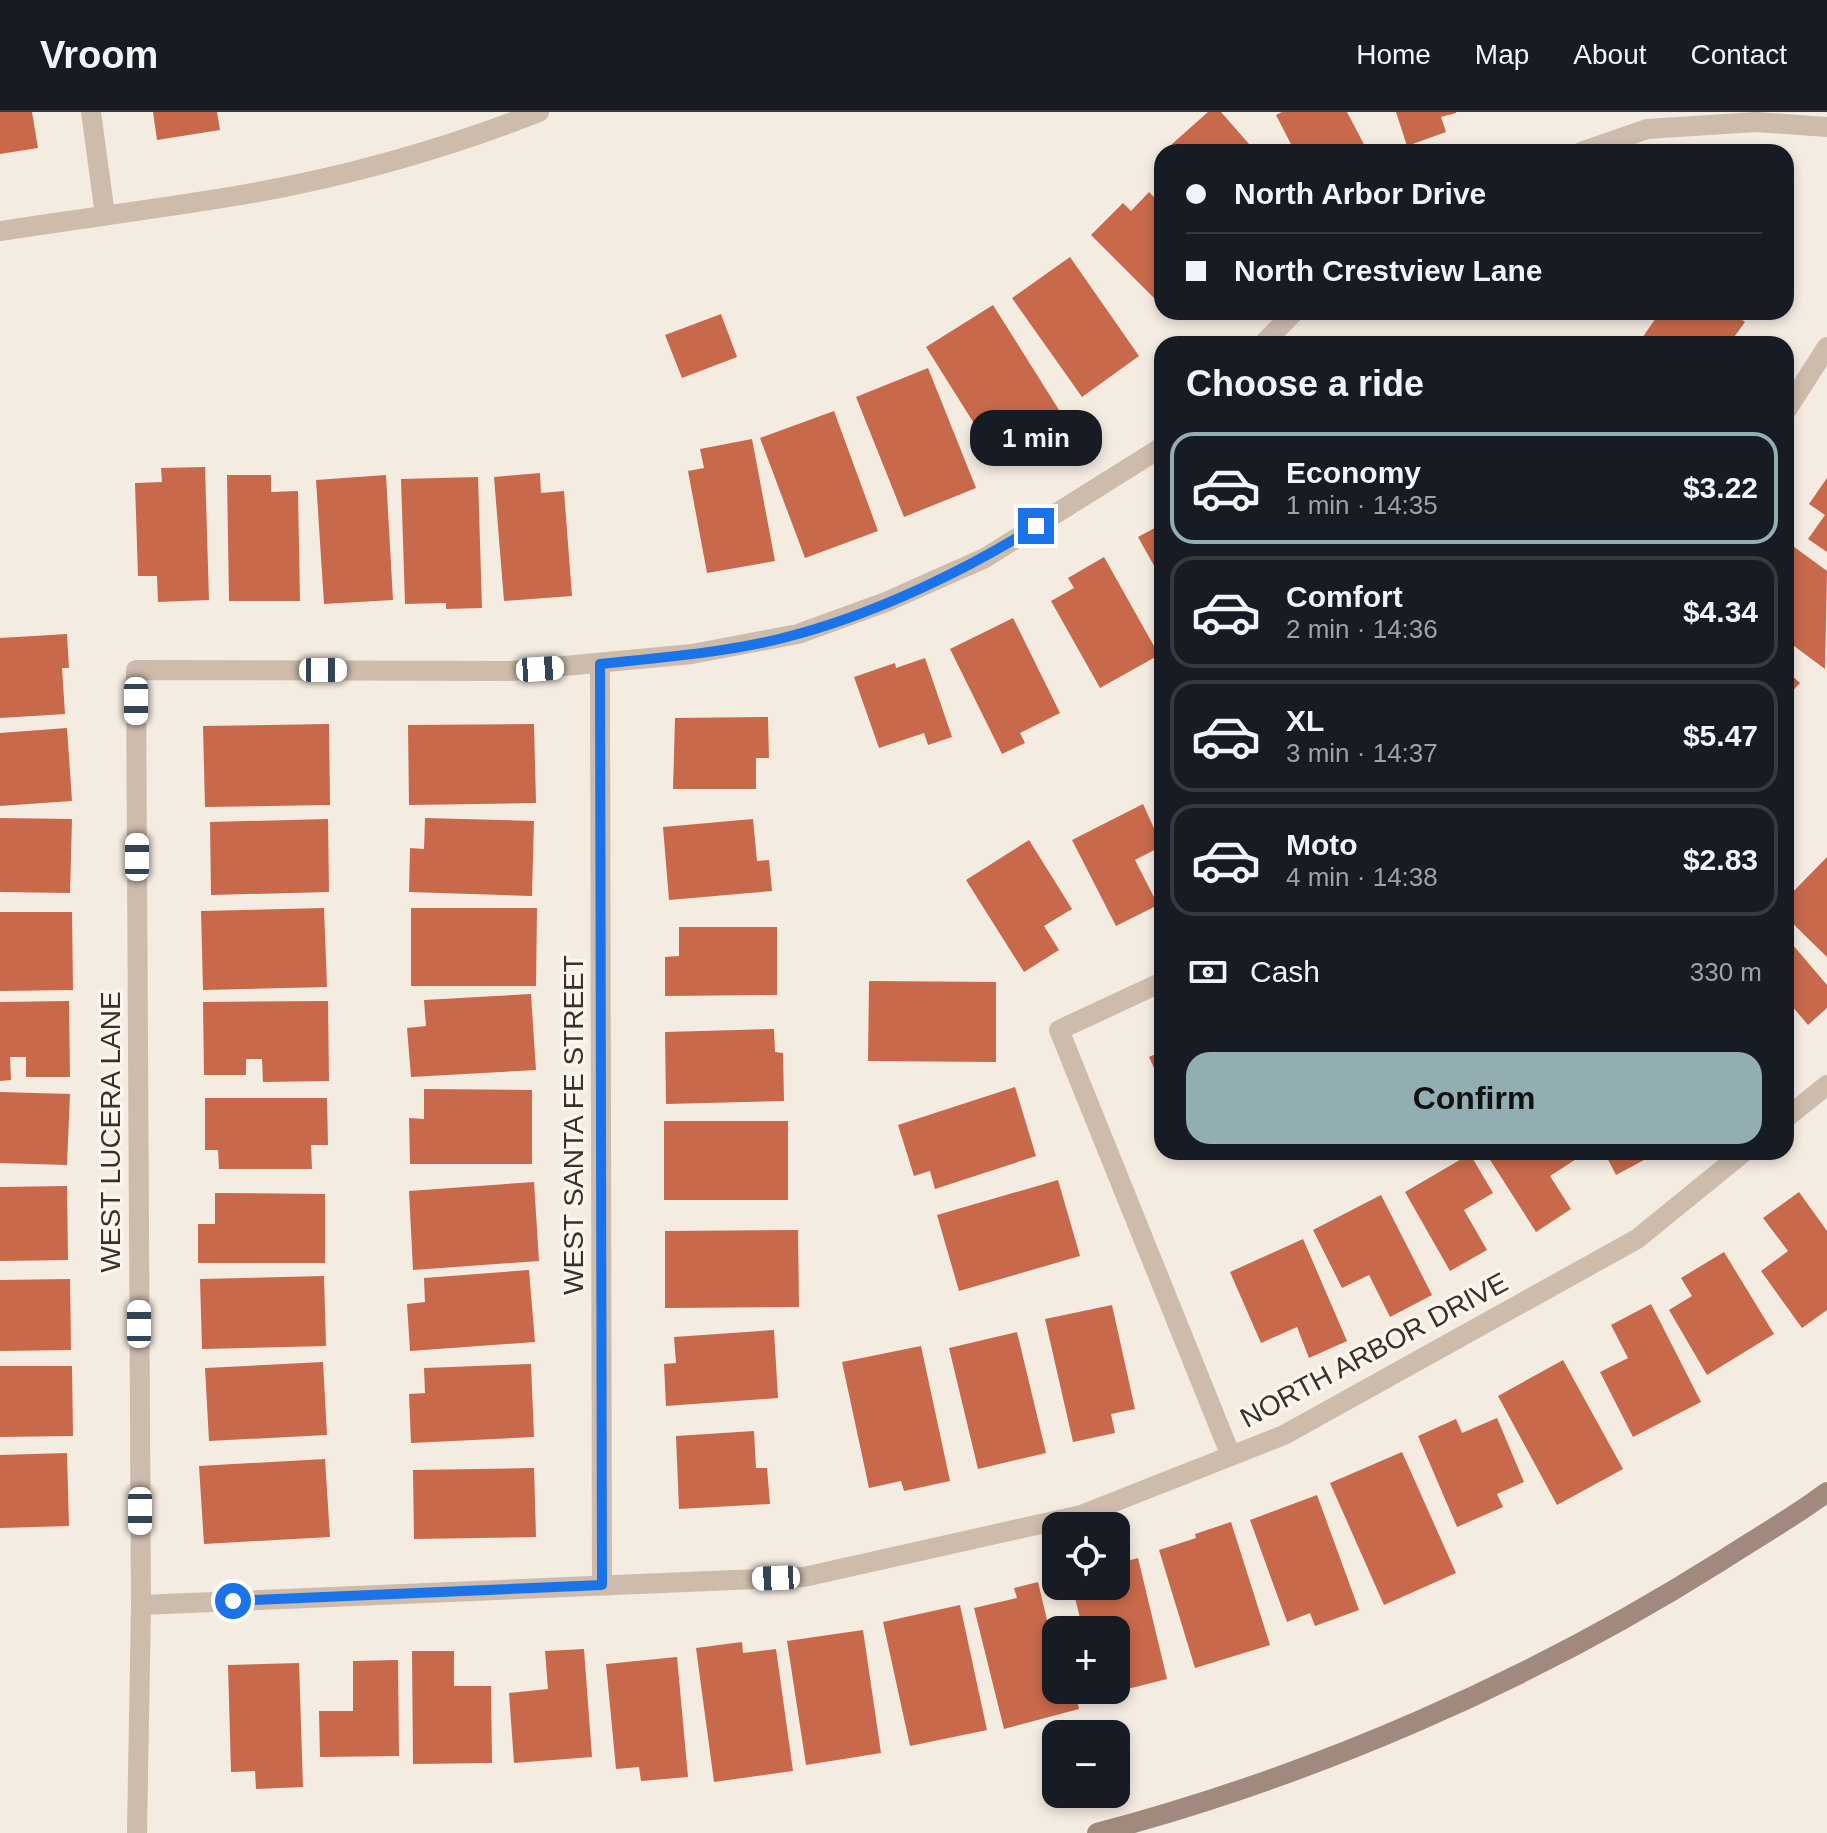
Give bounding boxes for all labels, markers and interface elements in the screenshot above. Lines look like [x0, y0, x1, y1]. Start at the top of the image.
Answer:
text: Vroom [40, 34, 158, 76]
text: Home [1356, 39, 1431, 70]
text: Map [1475, 39, 1529, 70]
text: About [1573, 39, 1647, 70]
text: Contact [1691, 39, 1787, 70]
text: North Arbor Drive [1234, 177, 1486, 210]
text: North Crestview Lane [1234, 254, 1542, 287]
text: Choose a ride [1186, 363, 1424, 404]
callout: 1 min [970, 410, 1102, 466]
text: 1 min [1002, 423, 1070, 453]
icon: car [1190, 452, 1262, 524]
text: Economy [1286, 456, 1421, 489]
text: $3.22 [1683, 471, 1758, 504]
text: 1 min · 14:35 [1286, 490, 1438, 520]
route end [1018, 508, 1054, 544]
icon: car [1190, 576, 1262, 648]
text: Comfort [1286, 580, 1403, 613]
text: $4.34 [1683, 595, 1758, 628]
text: 2 min · 14:36 [1286, 614, 1438, 644]
car [515, 655, 565, 683]
car [299, 658, 347, 682]
car [124, 677, 148, 725]
icon: car [1190, 700, 1262, 772]
text: XL [1286, 704, 1324, 737]
text: $5.47 [1683, 719, 1758, 752]
text: 3 min · 14:37 [1286, 738, 1438, 768]
icon: car [1190, 824, 1262, 896]
text: Moto [1286, 828, 1358, 861]
car [125, 833, 149, 881]
text: $2.83 [1683, 843, 1758, 876]
text: 4 min · 14:38 [1286, 862, 1438, 892]
icon: cash [1186, 950, 1230, 994]
street label: WEST SANTA FE STREET [558, 955, 589, 1295]
text: Cash [1250, 955, 1320, 988]
text: 330 m [1690, 957, 1762, 987]
street label: WEST LUCERA LANE [95, 991, 126, 1273]
button: Confirm [1186, 1052, 1762, 1144]
street label: NORTH ARBOR DRIVE [1235, 1266, 1513, 1434]
car [127, 1300, 151, 1348]
car [128, 1487, 152, 1535]
map controls [1042, 1512, 1130, 1808]
button: locate [1042, 1512, 1130, 1600]
car [752, 1565, 800, 1591]
route start [215, 1583, 251, 1619]
button: + [1042, 1616, 1130, 1704]
button: − [1042, 1720, 1130, 1808]

